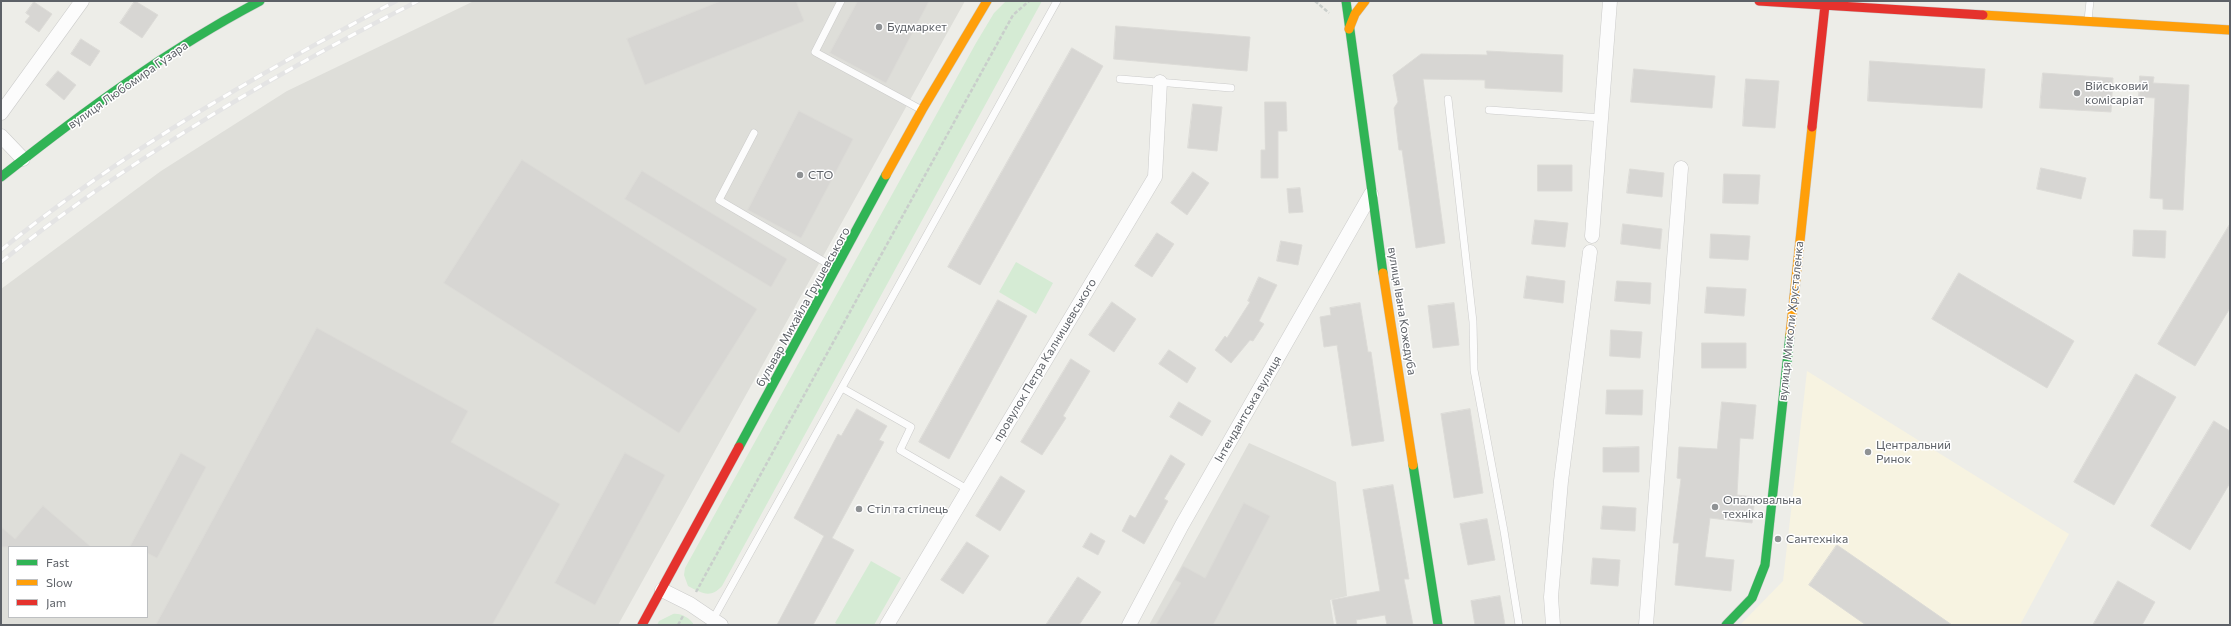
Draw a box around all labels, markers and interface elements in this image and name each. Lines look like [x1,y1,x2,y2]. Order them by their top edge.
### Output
place label: Будмаркет [887,20,947,34]
marker: Будмаркет [874,22,884,32]
street label: вулиця Любомира Гузара [65,38,191,132]
place label: Військовий комісаріат [2085,79,2148,107]
marker: Військовий комісаріат [2072,88,2082,98]
place label: СТО [808,168,833,182]
marker: СТО [795,170,805,180]
street label: бульвар Михайла Грушевського [753,225,853,389]
street label: вулиця Миколи Хрусталенка [1775,240,1807,402]
street label: вулиця Івана Кожедуба [1385,246,1419,376]
street label: провулок Петра Калнишевського [990,276,1100,444]
street label: Інтендантська вулиця [1212,353,1284,465]
place label: Центральний Ринок [1876,438,1951,466]
marker: Центральний Ринок [1863,447,1873,457]
place label: Опалювальна техніка [1723,493,1801,521]
place label: Стіл та стілець [867,502,948,516]
marker: Опалювальна техніка [1710,502,1720,512]
marker: Стіл та стілець [854,504,864,514]
place label: Сантехніка [1786,532,1848,546]
marker: Сантехніка [1773,534,1783,544]
legend [8,546,148,618]
text: Fast [46,555,69,569]
text: Slow [46,575,73,589]
text: Jam [46,595,66,609]

